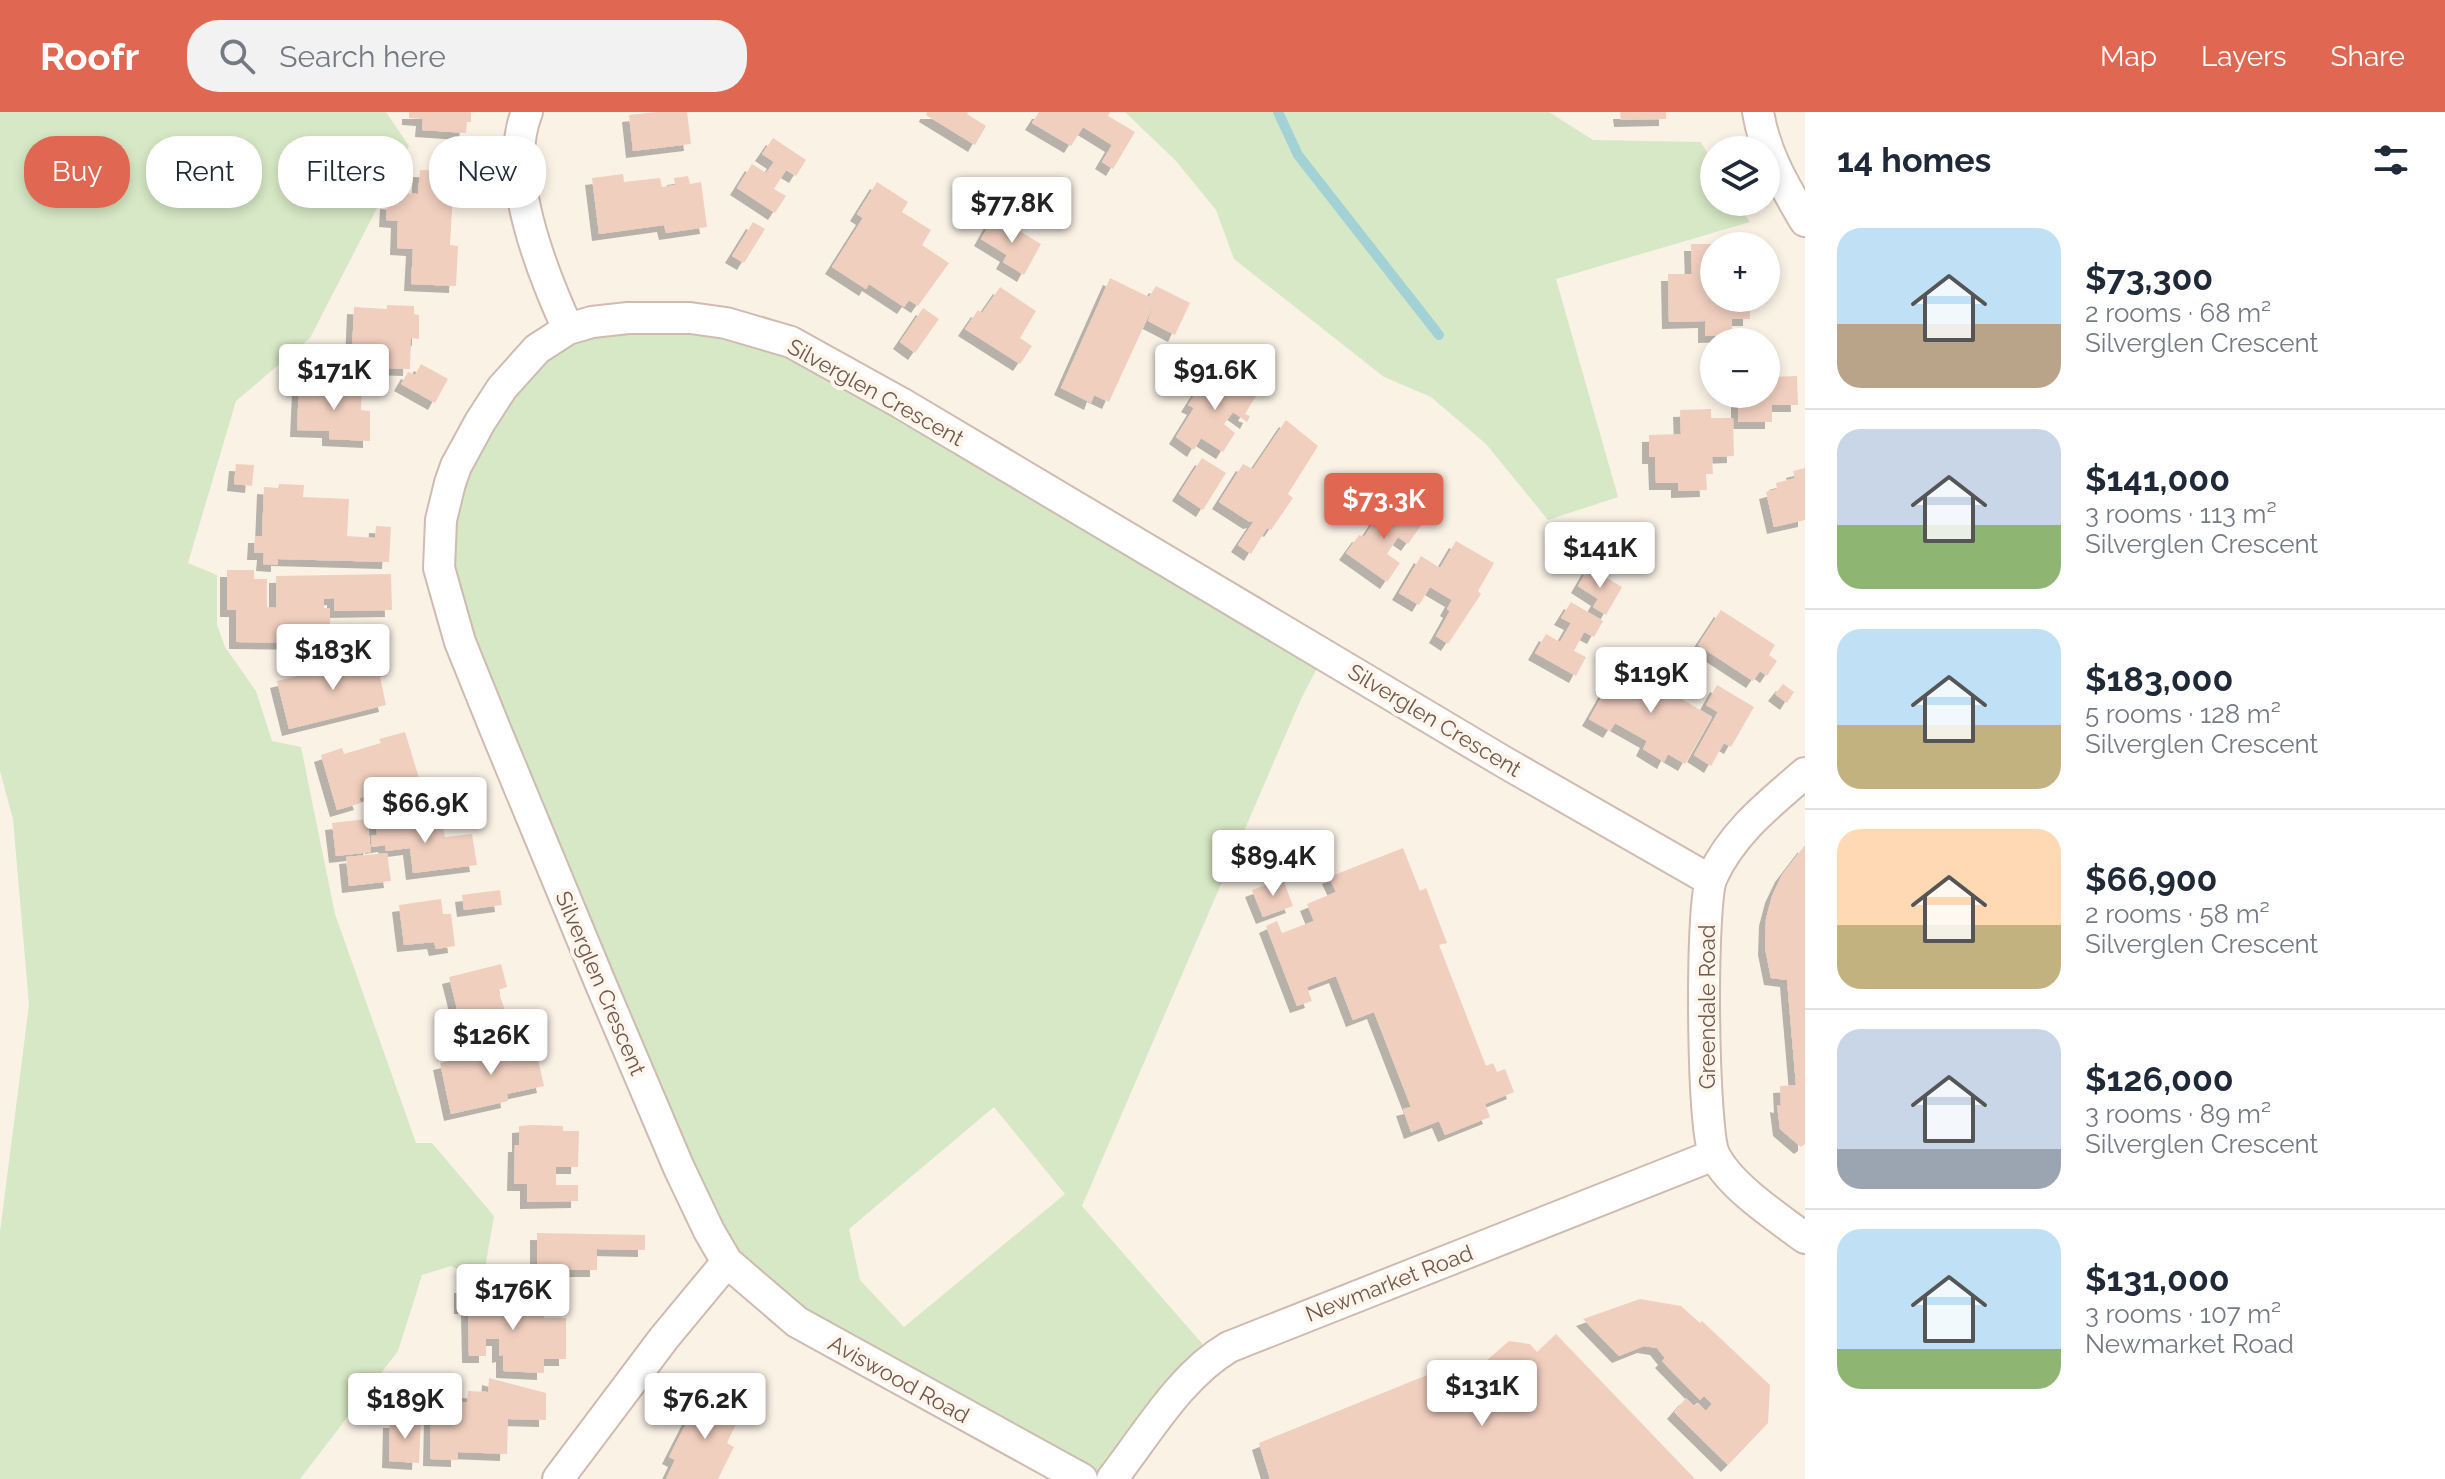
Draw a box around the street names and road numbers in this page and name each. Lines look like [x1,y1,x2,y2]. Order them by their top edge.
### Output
street label: Silverglen Crescent [783,333,969,452]
street label: Silverglen Crescent [1344,658,1527,782]
street label: Silverglen Crescent [550,887,652,1079]
street label: Greendale Road [1694,925,1720,1089]
street label: Newmarket Road [1302,1239,1476,1327]
street label: Aviswood Road [824,1330,974,1428]

